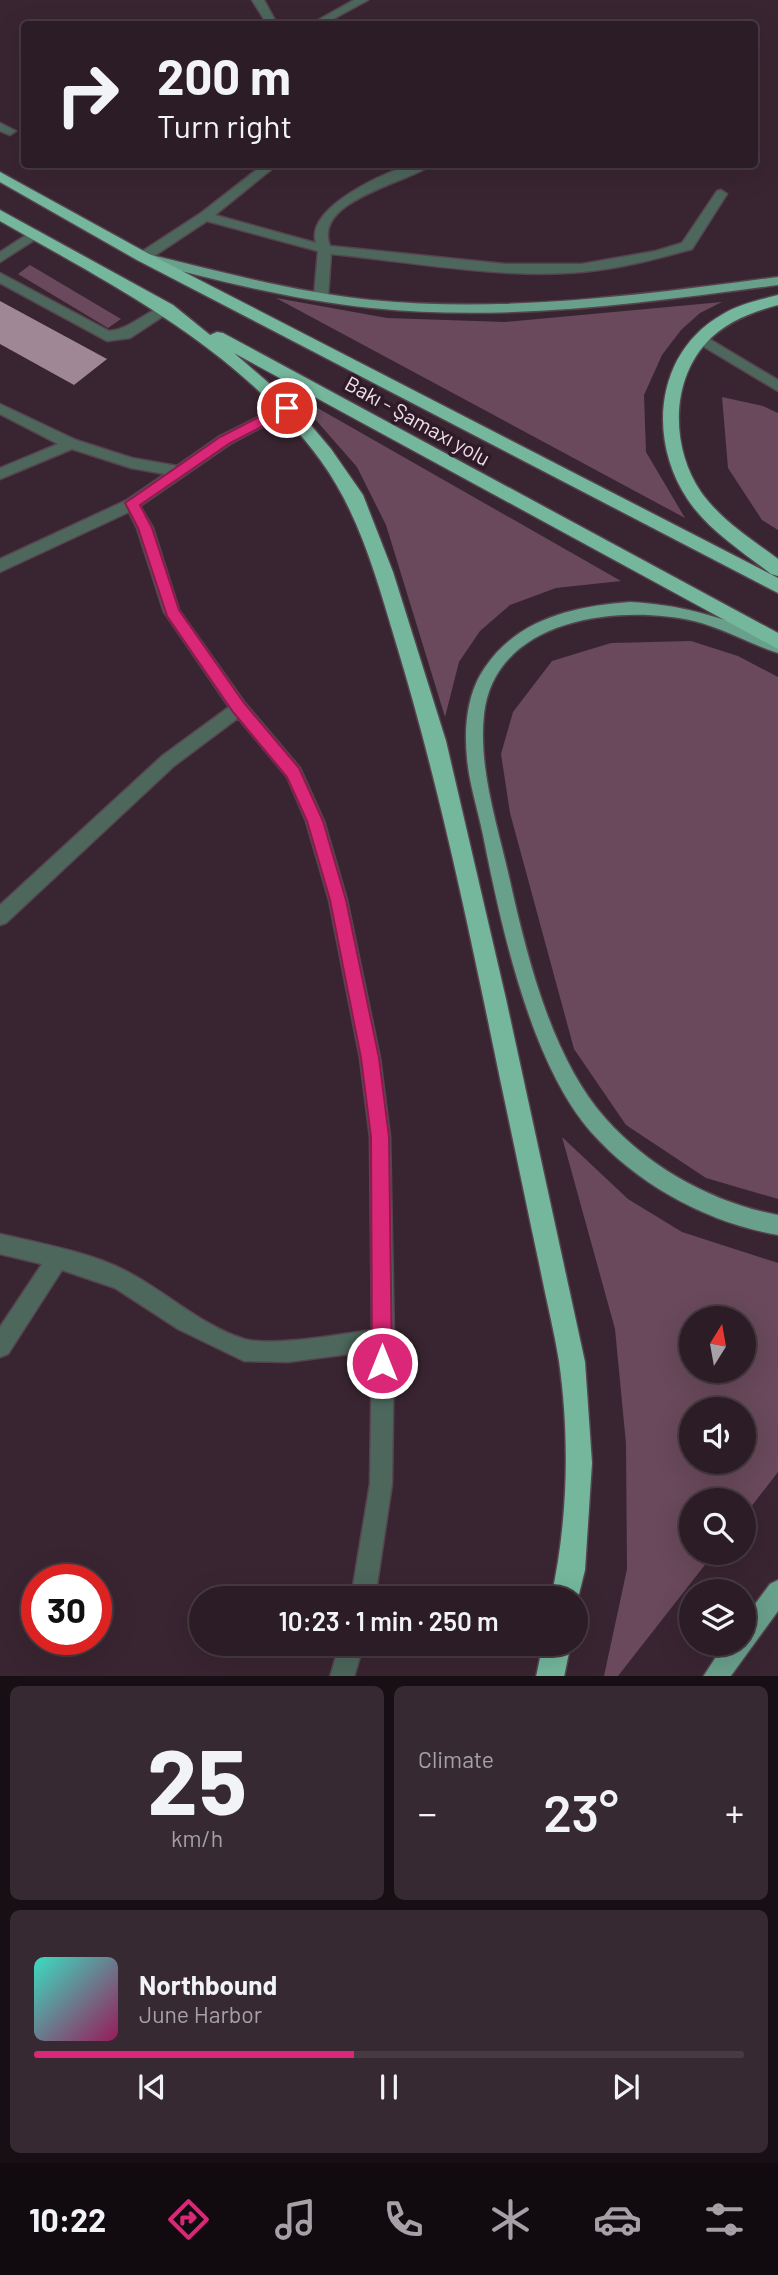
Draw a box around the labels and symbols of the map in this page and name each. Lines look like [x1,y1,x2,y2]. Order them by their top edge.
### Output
street label: Bakı - Şamaxı yolu [341,370,495,470]
pin [257,378,317,438]
north arrow [679,1306,756,1382]
position arrow [345,1326,419,1400]
speed limit sign: 30 [21,1564,112,1655]

